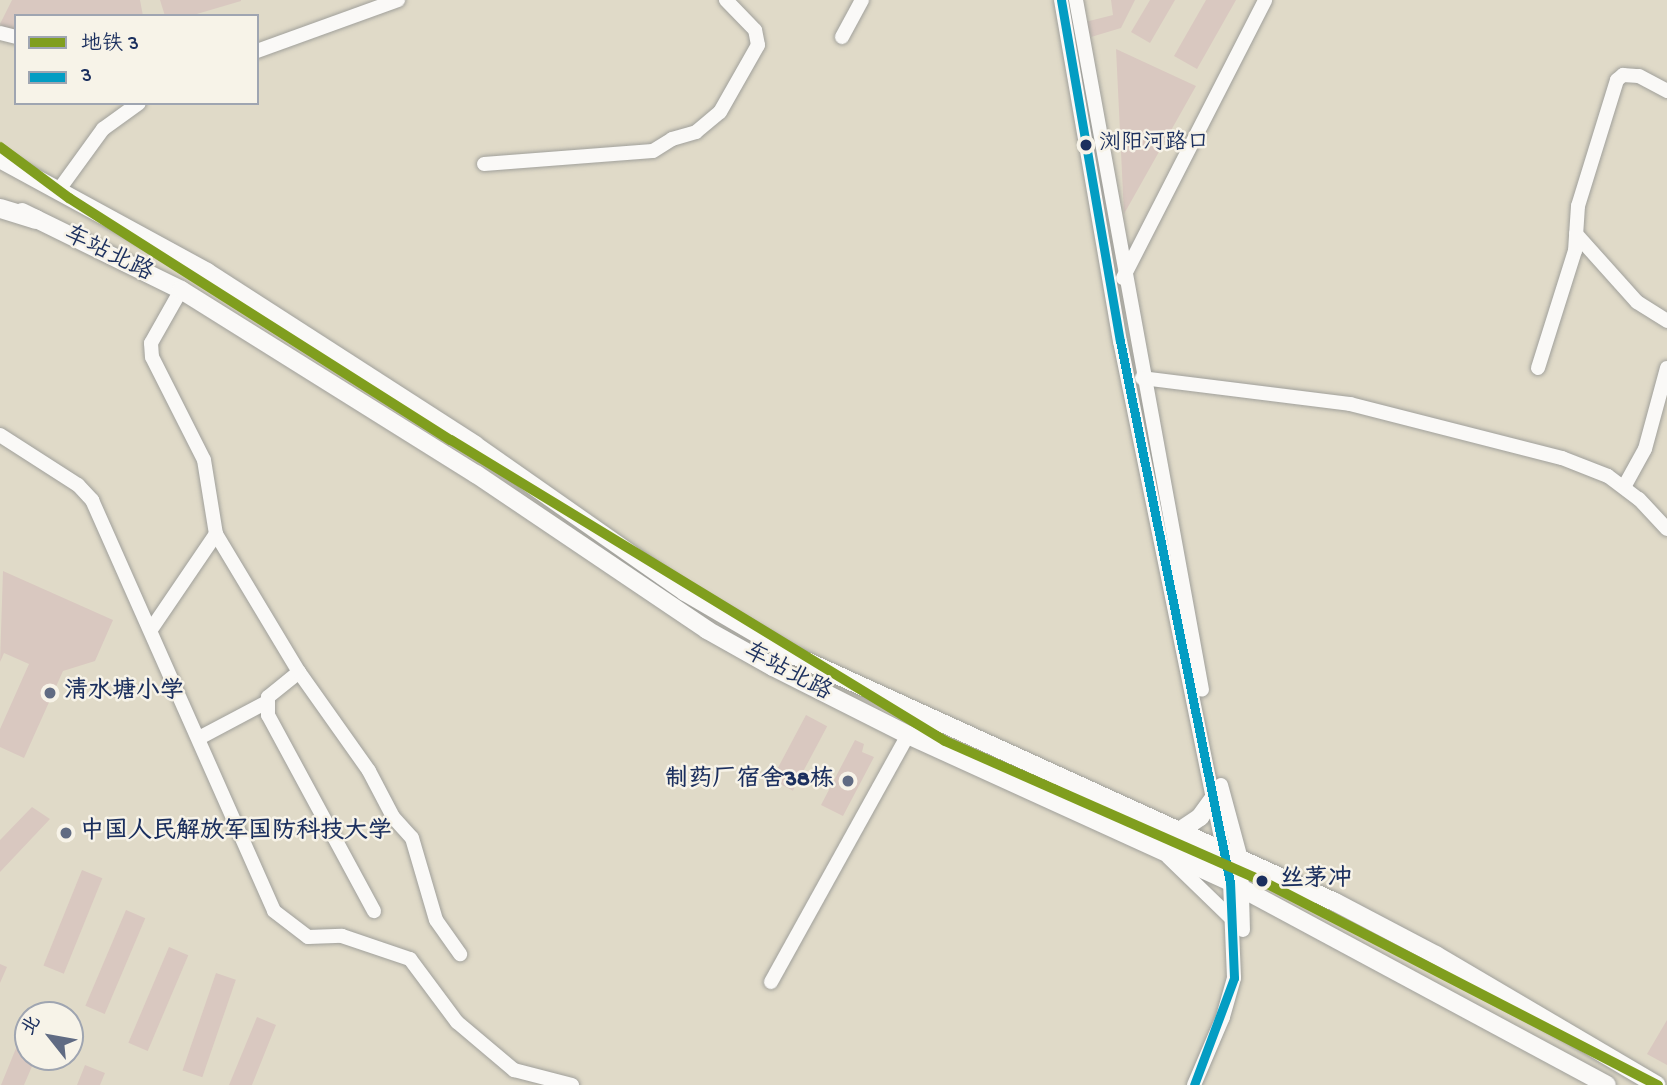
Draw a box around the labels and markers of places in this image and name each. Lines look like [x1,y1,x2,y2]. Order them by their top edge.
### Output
place label: 浏阳河路口 [1099,132,1209,158]
marker: 浏阳河路口 [1079,138,1093,152]
place label: 清水塘小学 [64,679,184,707]
marker: 清水塘小学 [42,685,58,701]
place label: 制药厂宿舍38栋 [664,767,834,795]
marker: 制药厂宿舍38栋 [840,773,856,789]
place label: 中国人民解放军国防科技大学 [80,819,392,847]
marker: 中国人民解放军国防科技大学 [58,825,74,841]
place label: 丝茅冲 [1280,867,1352,895]
marker: 丝茅冲 [1251,870,1273,892]

